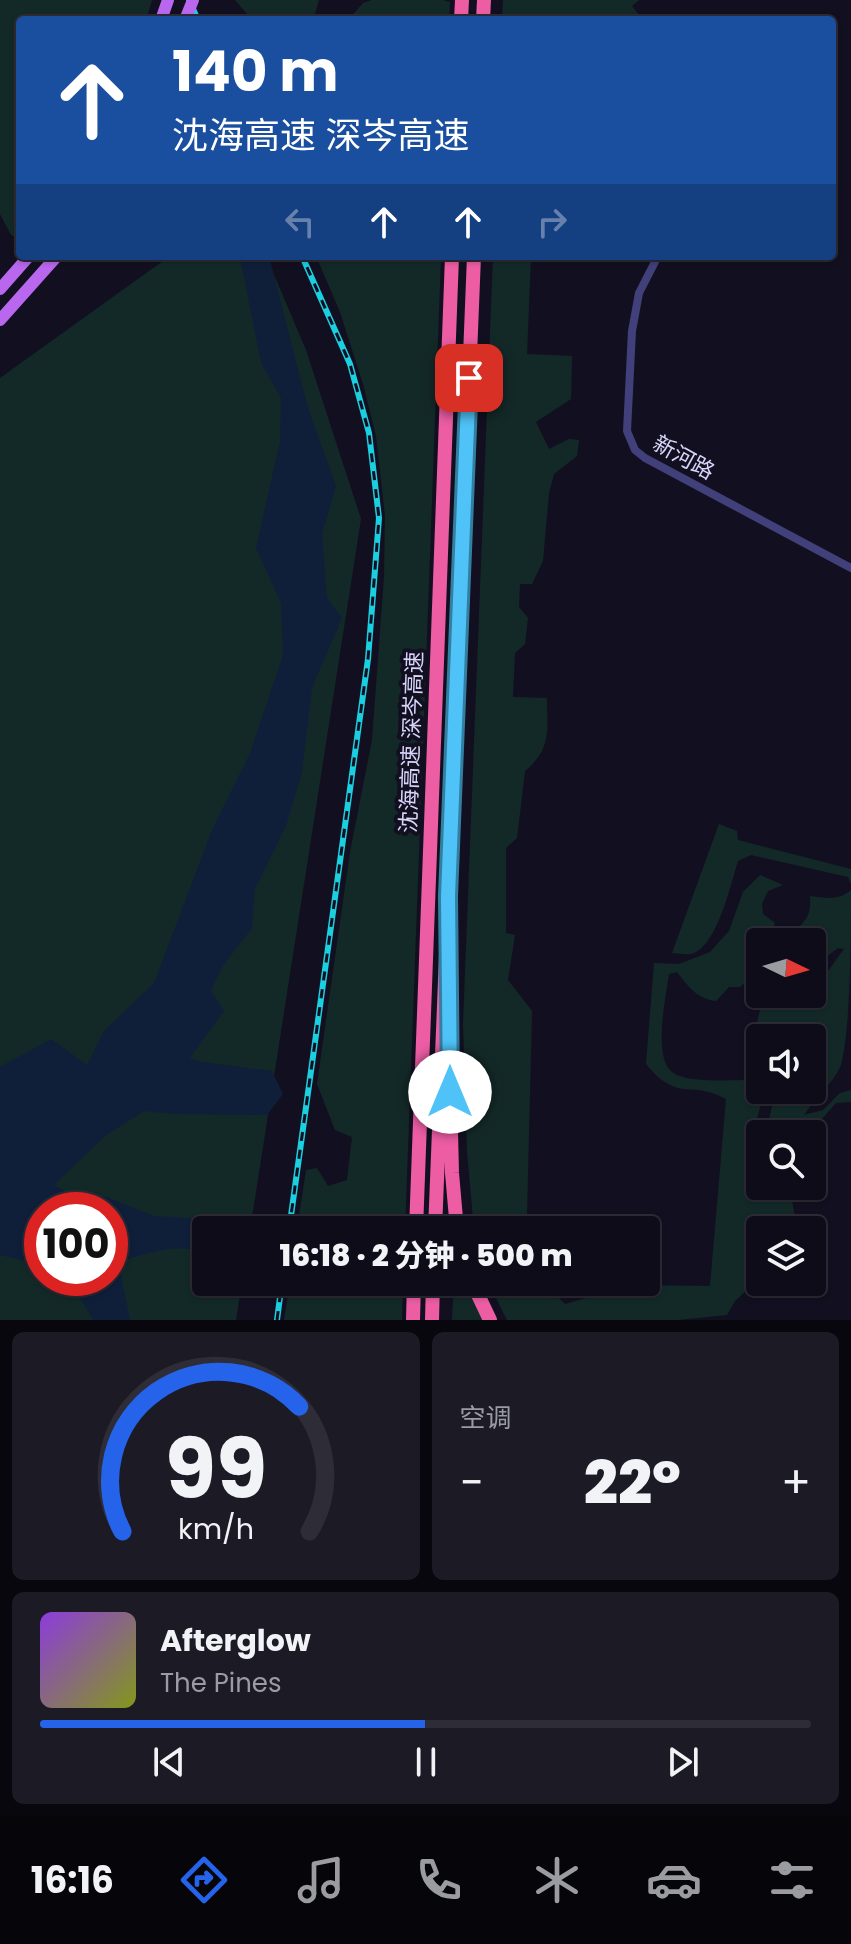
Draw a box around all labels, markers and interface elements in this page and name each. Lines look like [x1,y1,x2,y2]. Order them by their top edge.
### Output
text: 140 m [172,32,339,111]
icon: ahead [40,48,144,152]
text: 沈海高速 深岑高速 [172,110,470,161]
icon: left [278,200,322,244]
icon: ahead [362,200,406,244]
icon: ahead [446,200,490,244]
icon: right [530,200,574,244]
pin [435,344,503,412]
icon: arrive [447,356,491,400]
street label: 新河路 [647,428,720,487]
street label: 沈海高速 深岑高速 [393,651,430,833]
north arrow [746,928,826,1008]
map controls [746,928,826,1296]
button: sound [746,1024,826,1104]
position arrow [408,1050,492,1134]
button: search [746,1120,826,1200]
speed limit sign: 100 [24,1192,128,1296]
button: layers [746,1216,826,1296]
text: 16:18 · 2 分钟 · 500 m [280,1234,572,1277]
text: 空调 [460,1400,512,1436]
text: 99 [165,1411,267,1527]
text: 22° [584,1441,681,1525]
text: − [460,1452,484,1513]
text: + [781,1452,811,1513]
text: km/h [178,1509,254,1549]
text: Afterglow [160,1619,311,1662]
text: The Pines [160,1665,282,1701]
icon: previous [147,1740,191,1784]
icon: pause [404,1740,448,1784]
icon: next [661,1740,705,1784]
icon: directions [176,1852,232,1908]
icon: music [293,1852,349,1908]
icon: phone [411,1852,467,1908]
icon: climate [529,1852,585,1908]
icon: car [646,1852,702,1908]
icon: filters [764,1852,820,1908]
text: 16:16 [31,1855,114,1906]

